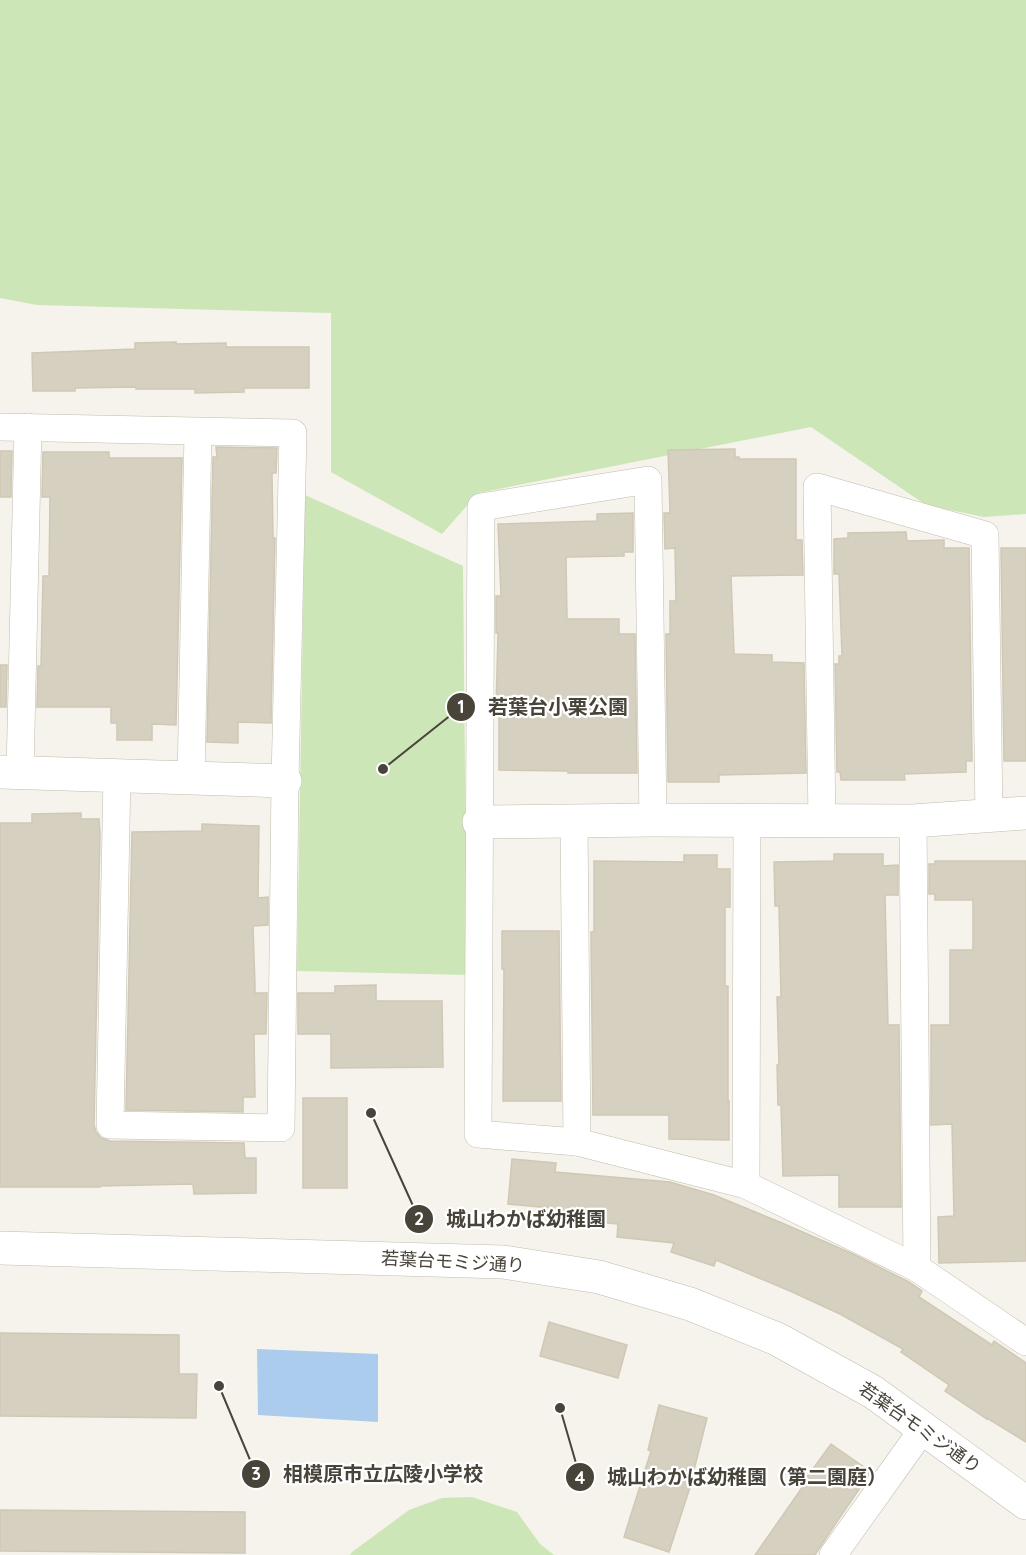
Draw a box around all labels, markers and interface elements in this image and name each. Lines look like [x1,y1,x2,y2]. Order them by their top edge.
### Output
callout: 若葉台小栗公園 [446,688,640,726]
text: 若葉台小栗公園 [488,694,628,719]
text: 1 [457,695,465,718]
callout: 城山わかば幼稚園 [404,1200,618,1238]
text: 城山わかば幼稚園 [446,1206,606,1231]
text: 2 [414,1207,424,1230]
street label: 若葉台モミジ通り [381,1246,526,1277]
street label: 若葉台モミジ通り [855,1377,986,1478]
callout: 相模原市立広陵小学校 [241,1455,495,1493]
callout: 城山わかば幼稚園（第二園庭） [565,1458,899,1496]
text: 相模原市立広陵小学校 [283,1461,483,1486]
text: 3 [251,1462,261,1485]
text: 城山わかば幼稚園（第二園庭） [607,1464,887,1489]
text: 4 [575,1466,586,1489]

